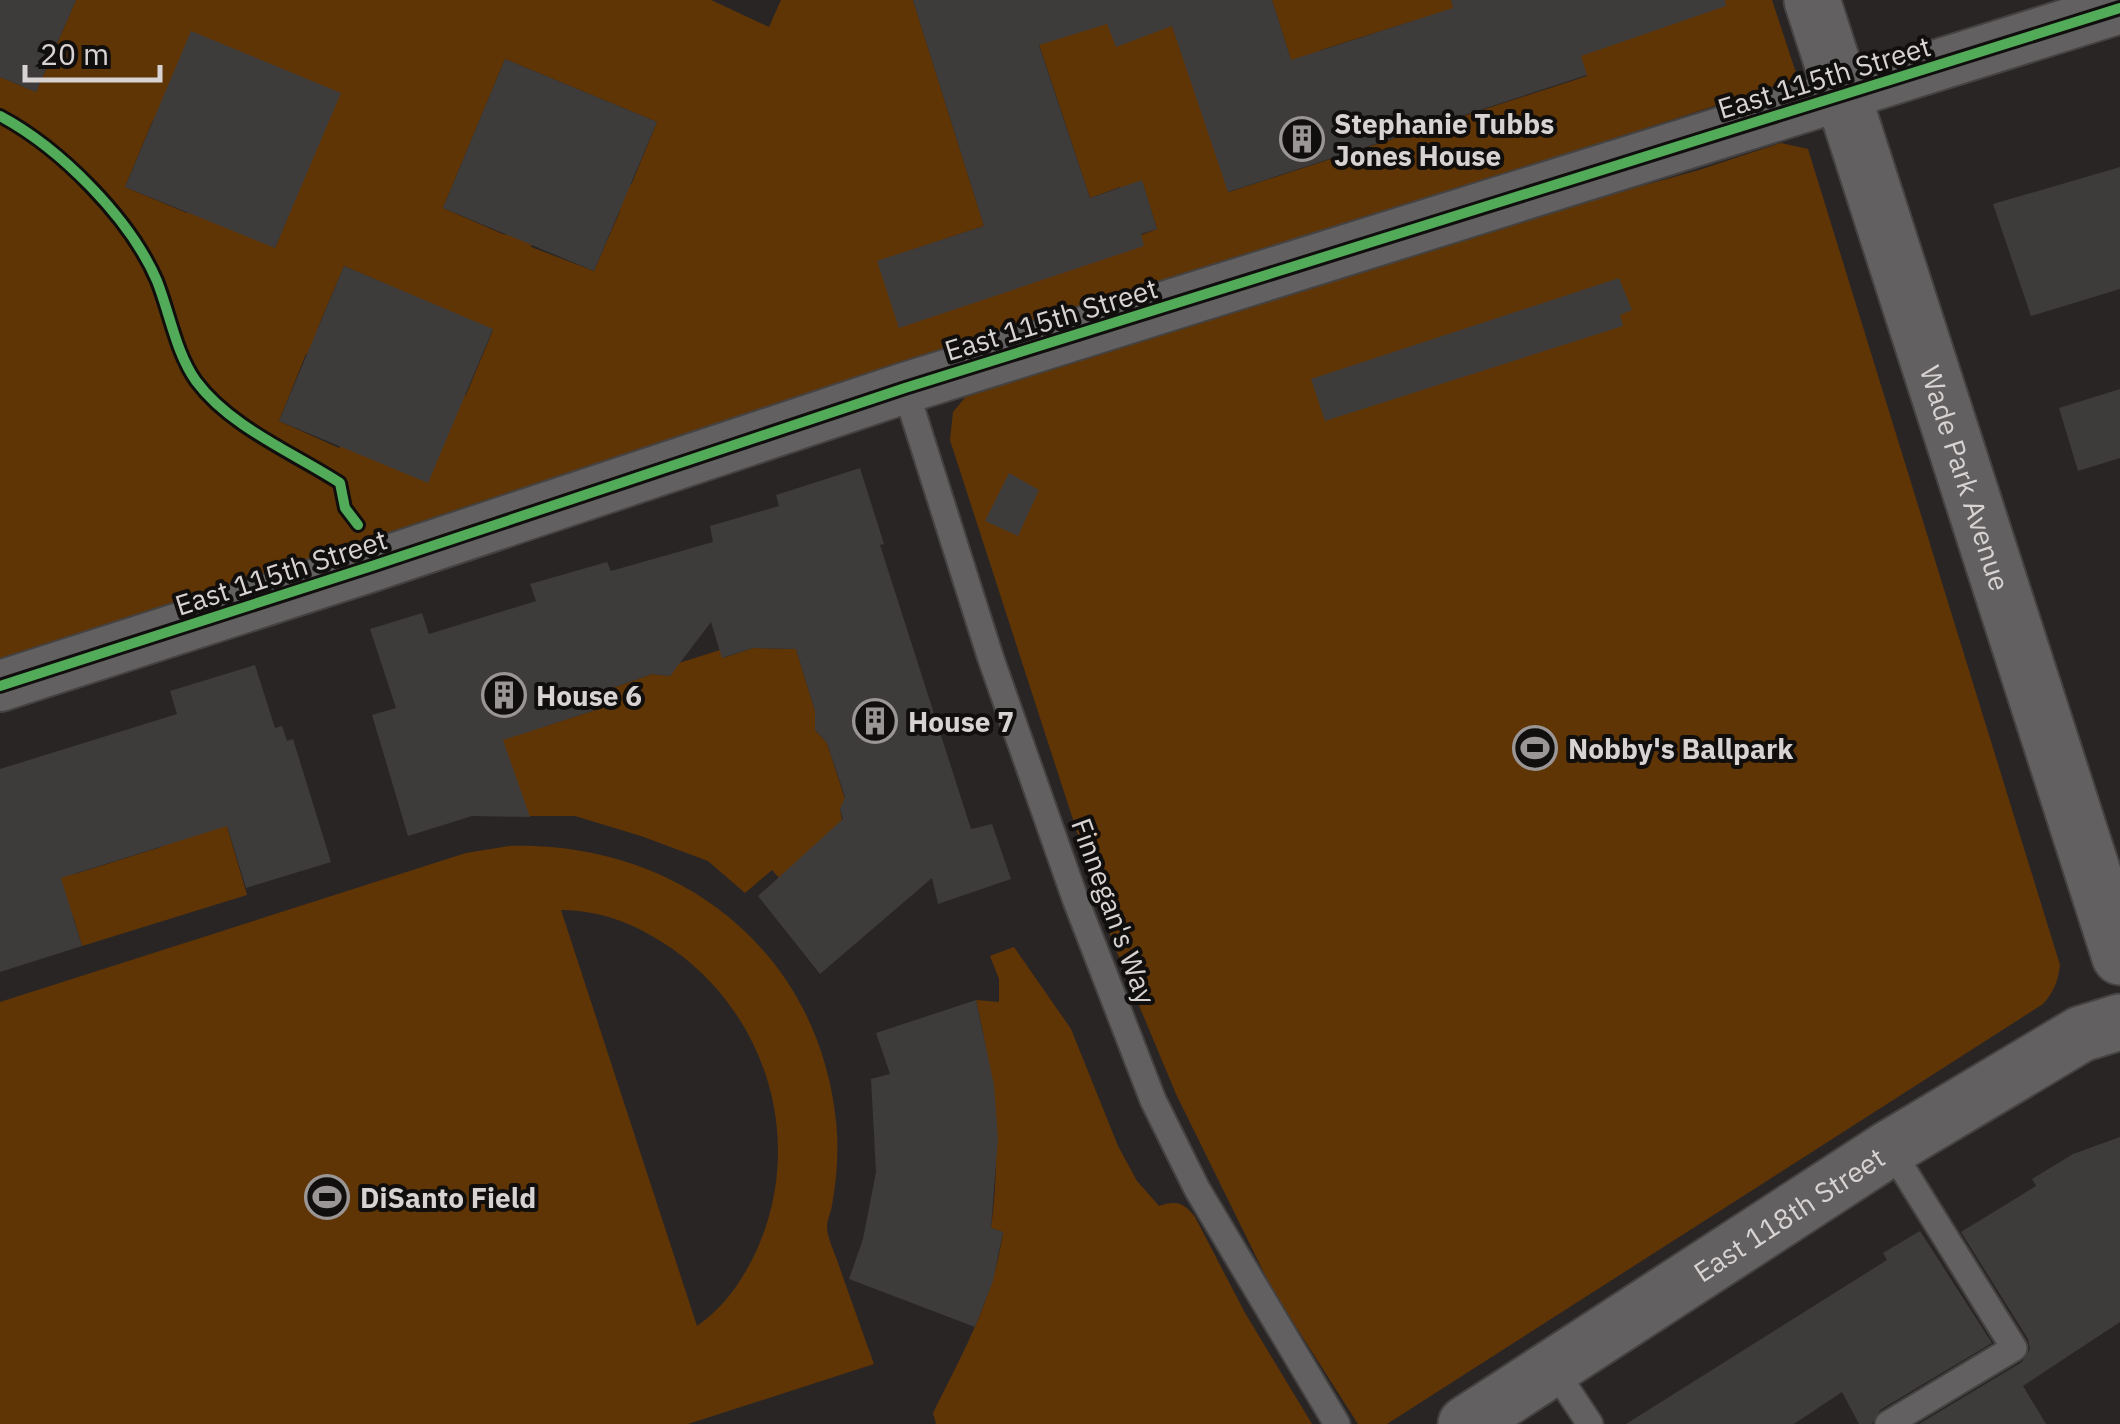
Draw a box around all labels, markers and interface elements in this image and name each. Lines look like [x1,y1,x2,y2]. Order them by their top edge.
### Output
scale bar [25,20,160,82]
street label: East 115th Street [1713,27,1935,127]
text: 20 m [40,34,109,73]
place label: Stephanie Tubbs Jones House [1334,105,1554,174]
building icon: Stephanie Tubbs Jones House [1279,116,1325,162]
street label: East 115th Street [940,269,1162,369]
street label: Wade Park Avenue [1912,360,2019,595]
street label: East 115th Street [170,520,392,624]
building icon: House 6 [481,672,527,718]
place label: House 6 [536,677,642,714]
building icon: House 7 [852,698,898,744]
place label: House 7 [908,703,1014,740]
sports icon: Nobby's Ballpark [1512,725,1558,771]
place label: Nobby's Ballpark [1568,730,1794,767]
street label: Finnegan's Way [1063,813,1165,1009]
street label: East 118th Street [1686,1138,1891,1290]
sports icon: DiSanto Field [304,1174,350,1220]
place label: DiSanto Field [360,1179,536,1216]

